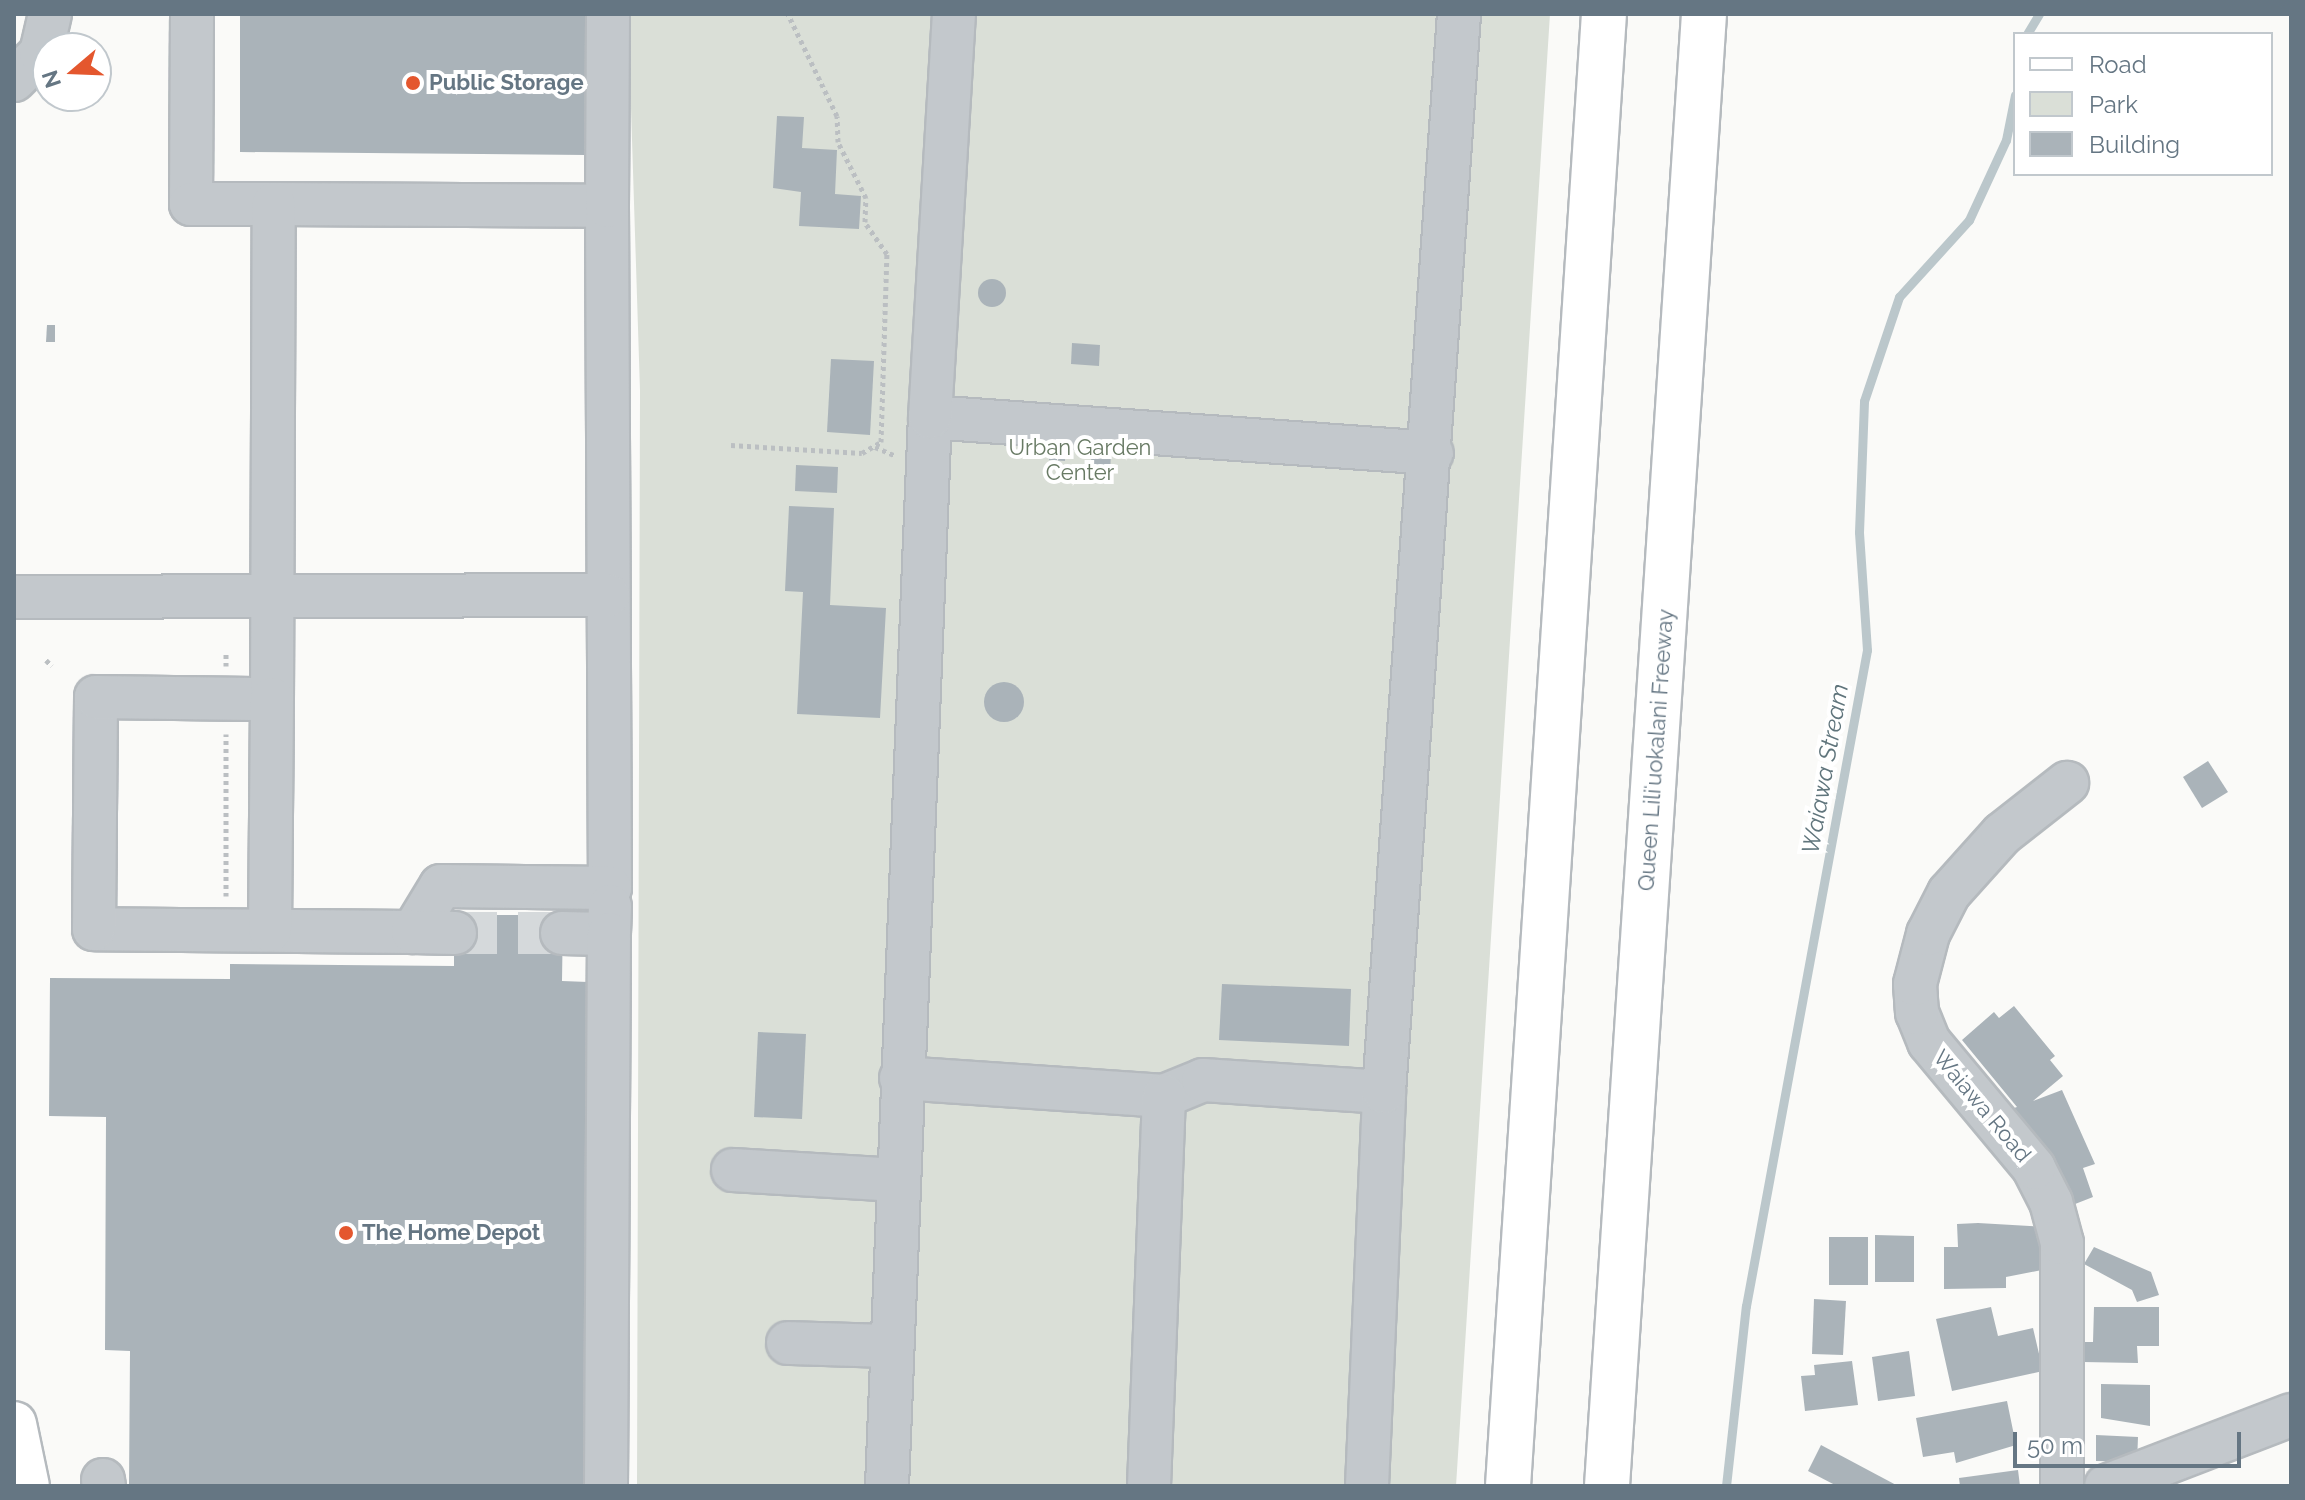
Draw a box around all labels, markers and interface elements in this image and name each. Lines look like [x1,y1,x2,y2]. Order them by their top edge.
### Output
north arrow [32,32,112,112]
legend [2013,32,2273,176]
text: Road [2089,50,2147,79]
text: N [36,67,66,91]
place label: Public Storage [429,70,584,96]
marker: Public Storage [404,74,422,92]
text: Park [2089,90,2138,119]
text: Building [2089,130,2180,159]
park label: Urban Garden Center [1009,434,1151,486]
street label: Queen Liliʻuokalani Freeway [1633,608,1679,892]
water label: Waiawa Stream [1796,682,1854,856]
street label: Waiawa Road [1927,1045,2037,1167]
place label: The Home Depot [362,1220,540,1246]
marker: The Home Depot [337,1224,355,1242]
scale bar [2017,1416,2245,1466]
text: 50 m [2027,1431,2083,1460]

